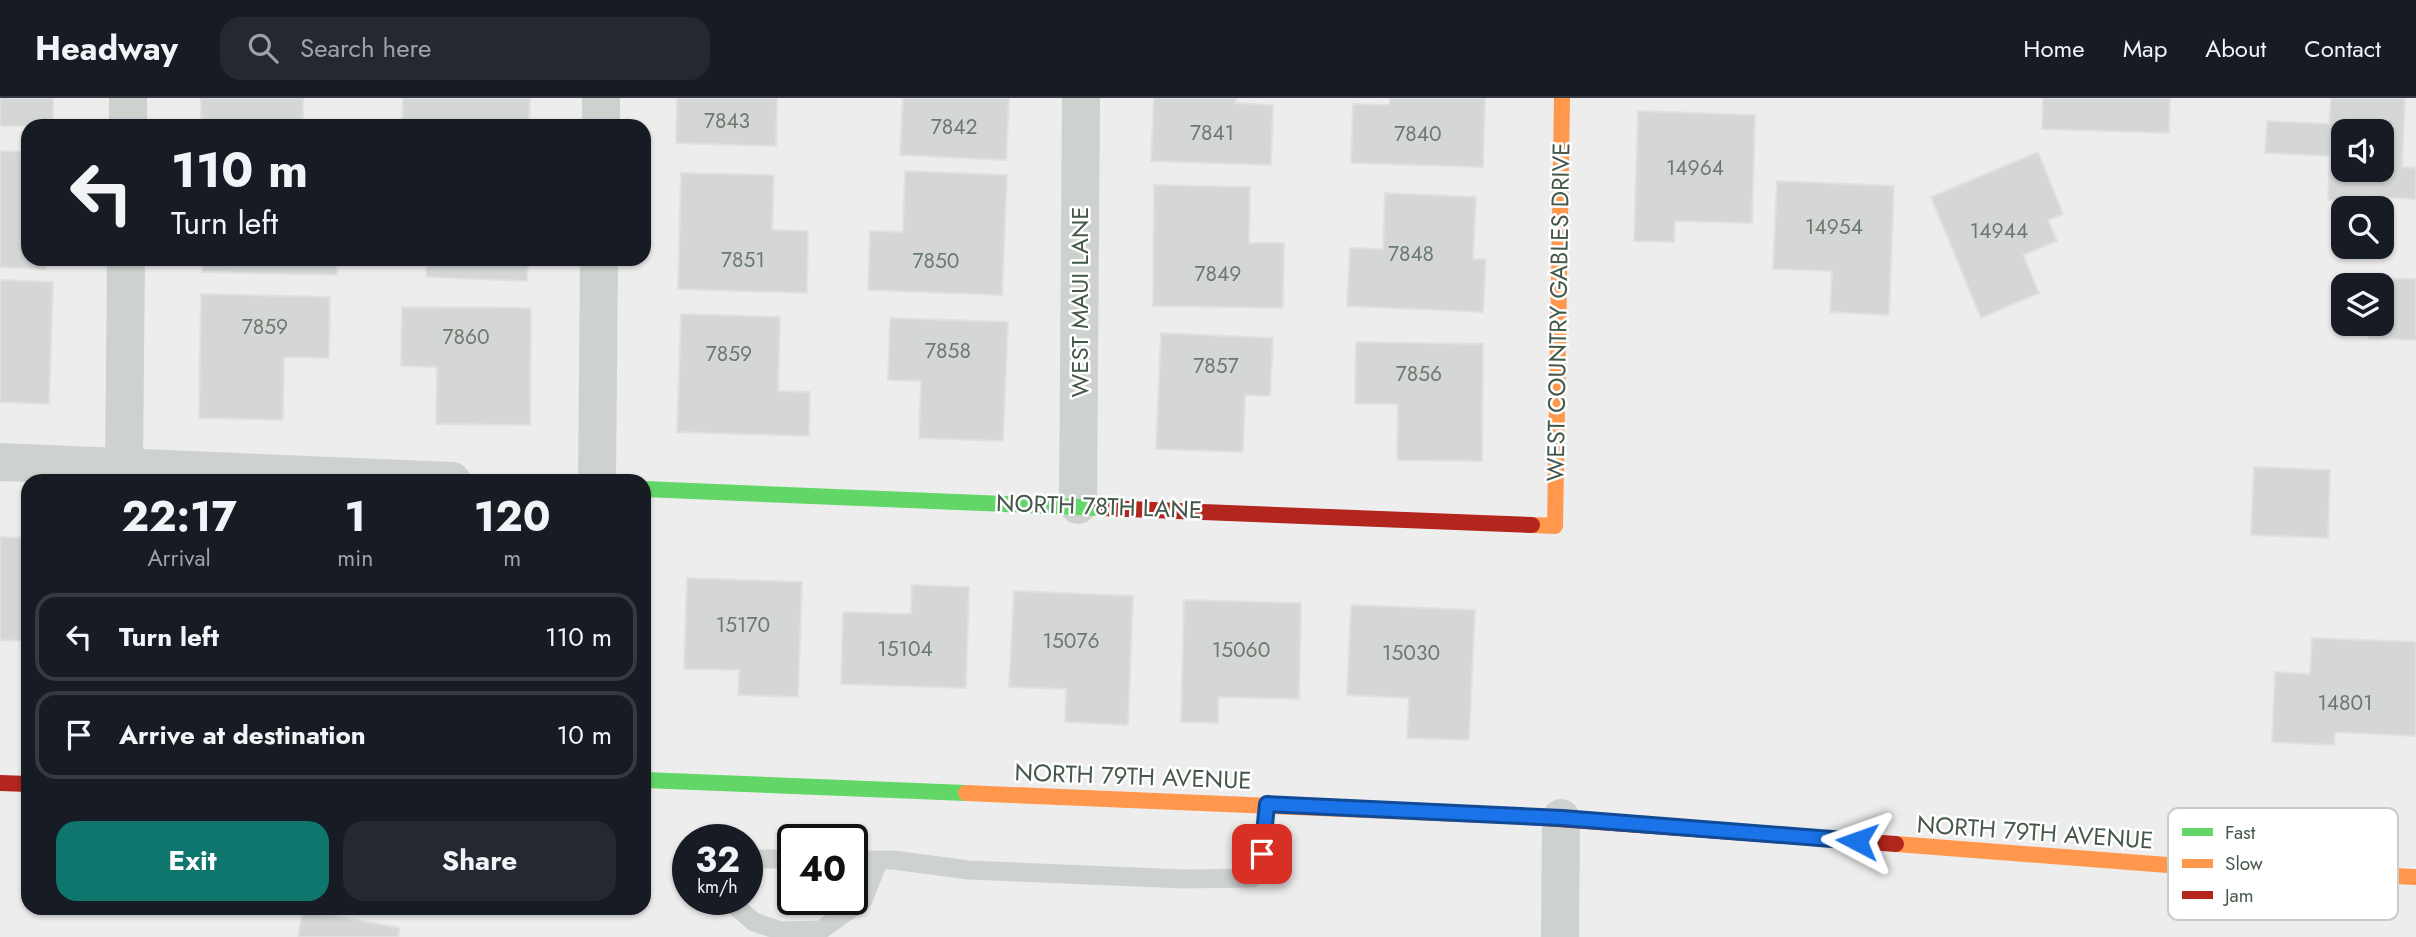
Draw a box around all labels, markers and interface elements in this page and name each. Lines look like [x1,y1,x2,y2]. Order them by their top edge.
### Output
search box [220,17,710,80]
text: Headway [35,25,178,72]
icon: search [244,29,282,67]
text: Search here [300,29,431,67]
text: Home [2023,31,2085,66]
text: Map [2123,31,2167,66]
text: About [2205,31,2266,66]
text: Contact [2304,31,2381,66]
house number: 7843 [704,106,750,136]
house number: 7842 [931,112,977,142]
house number: 7841 [1190,118,1234,148]
house number: 7840 [1394,119,1442,149]
map controls [2331,119,2394,336]
button: sound [2331,119,2394,182]
text: 110 m [171,135,308,205]
street label: WEST COUNTRY GABLES DRIVE [1538,142,1578,482]
icon: left [56,147,147,238]
house number: 14964 [1666,153,1724,183]
button: search [2331,196,2394,259]
text: Turn left [171,200,278,246]
street label: WEST MAUI LANE [1062,206,1097,398]
house number: 14954 [1805,212,1863,242]
house number: 14944 [1970,216,2028,246]
house number: 7848 [1388,239,1434,269]
house number: 7851 [721,245,765,275]
house number: 7850 [913,246,959,276]
house number: 7849 [1195,259,1241,289]
button: layers [2331,273,2394,336]
house number: 7859 [242,312,288,342]
house number: 7860 [442,322,490,352]
house number: 7858 [925,336,971,366]
house number: 7859 [706,339,752,369]
house number: 7857 [1193,351,1239,381]
house number: 7856 [1396,359,1442,389]
street label: NORTH 78TH LANE [995,485,1203,527]
text: 22:17 [121,486,237,547]
text: 1 [345,486,366,547]
text: 120 [474,486,550,547]
text: Arrival [147,541,211,575]
text: min [337,541,373,575]
text: m [503,541,521,575]
house number: 15170 [716,610,770,640]
icon: left [60,618,98,656]
text: Turn left [119,618,219,656]
text: 110 m [545,618,612,656]
house number: 15076 [1042,626,1100,656]
house number: 15104 [877,634,933,664]
house number: 15060 [1212,635,1270,665]
house number: 15030 [1382,638,1440,668]
house number: 14801 [2317,688,2373,718]
icon: arrive [60,716,98,754]
text: Arrive at destination [119,716,366,754]
text: 10 m [557,716,612,754]
street label: NORTH 79TH AVENUE [1014,754,1252,798]
position arrow [1820,804,1894,878]
street label: NORTH 79TH AVENUE [1916,806,2154,858]
legend [2168,808,2398,920]
text: Fast [2225,819,2256,846]
button: Exit [56,821,329,901]
button: Share [343,821,616,901]
speed limit sign: 40 [777,824,868,915]
pin [1232,824,1292,884]
text: 32 [695,835,740,885]
icon: arrive [1243,835,1281,873]
text: Slow [2225,850,2263,877]
text: km/h [697,874,738,900]
text: Jam [2222,882,2254,909]

